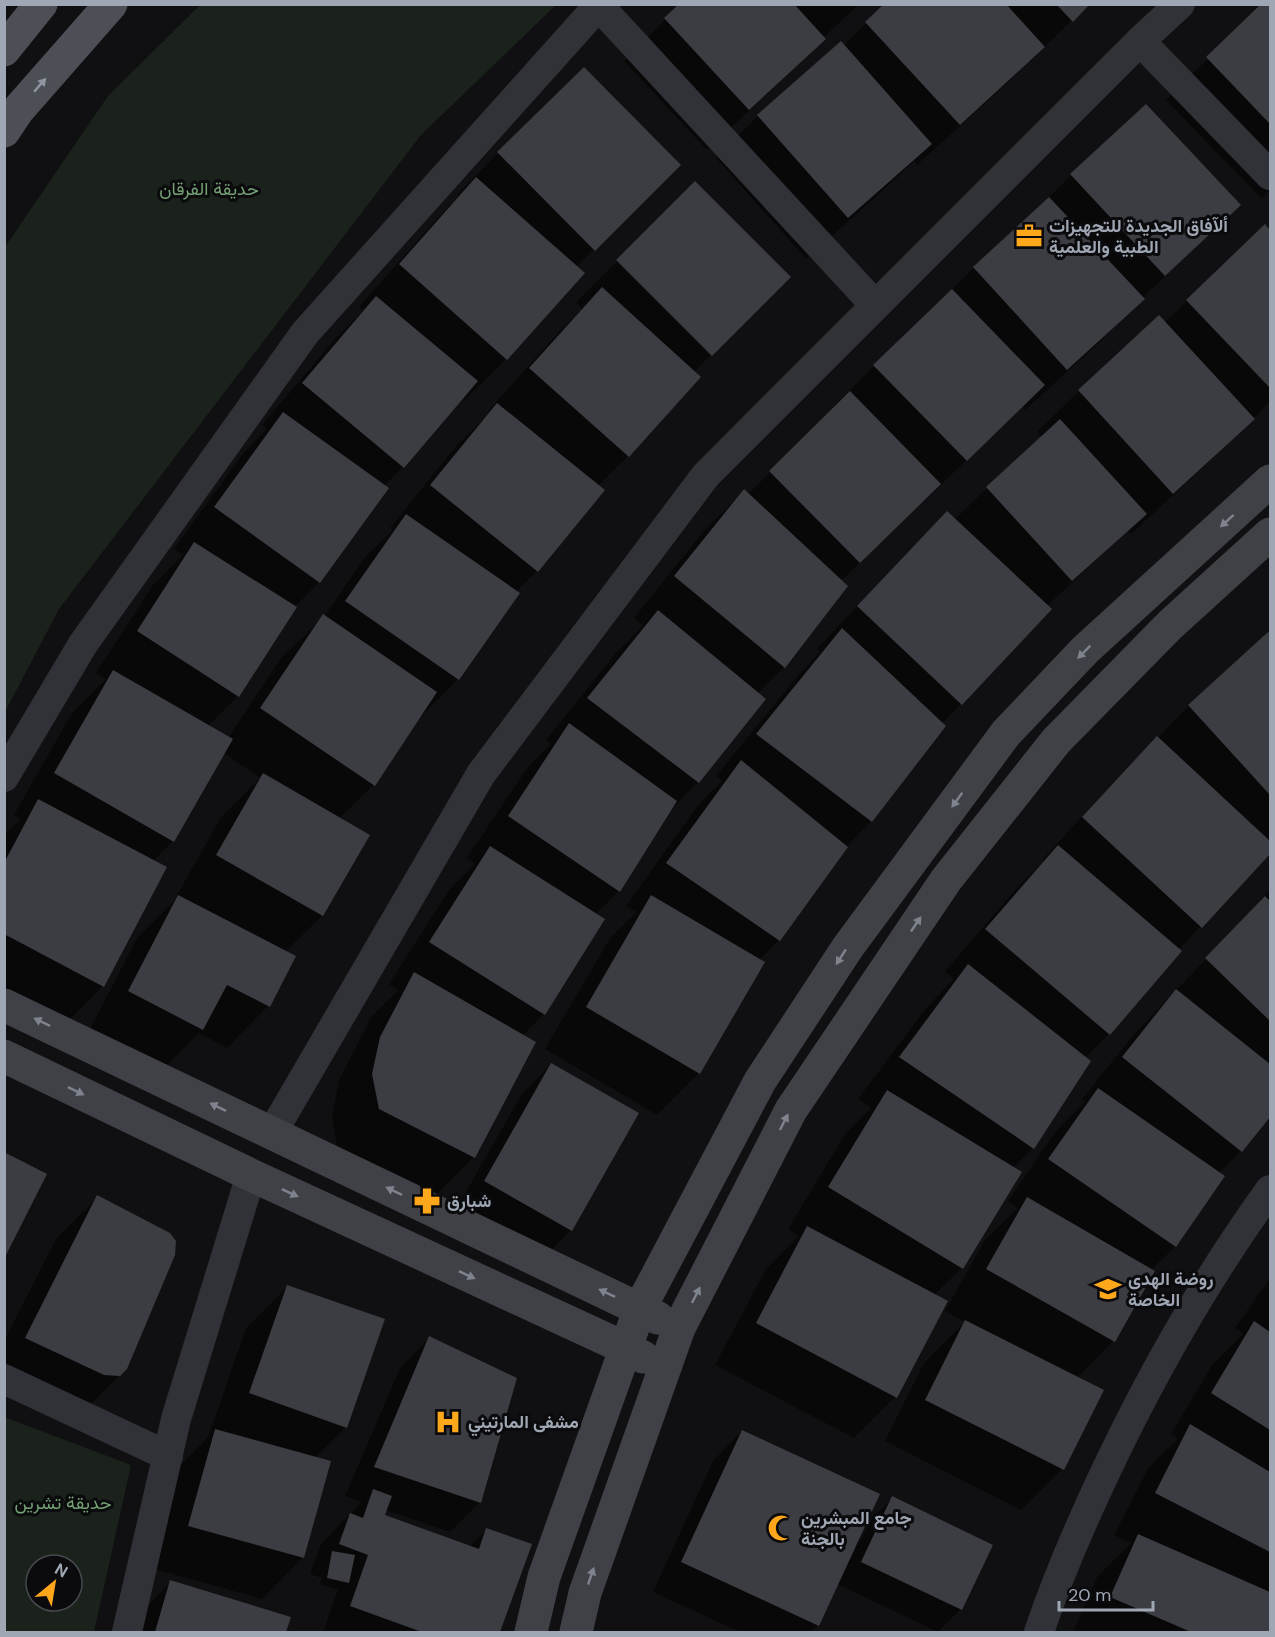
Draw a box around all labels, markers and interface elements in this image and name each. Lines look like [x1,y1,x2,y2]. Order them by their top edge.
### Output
one-way arrow [34,77,47,93]
park label: حديقة الفرقان [159,177,259,201]
place label: ألآفاق الجديدة للتجهيزات الطبية والعلمية [1049,214,1228,259]
office icon: ألآفاق الجديدة للتجهيزات الطبية والعلمية [1014,221,1044,251]
one-way arrow [1221,513,1235,527]
one-way arrow [1077,645,1091,659]
one-way arrow [951,791,963,807]
one-way arrow [910,917,922,933]
one-way arrow [836,949,847,965]
one-way arrow [33,1018,50,1027]
one-way arrow [68,1086,85,1095]
one-way arrow [209,1102,226,1111]
one-way arrow [780,1113,789,1130]
one-way arrow [385,1186,402,1195]
pharmacy icon: شبارق [412,1186,442,1216]
one-way arrow [281,1188,299,1198]
place label: شبارق [447,1189,491,1213]
place label: روضة الهدى الخاصة [1128,1267,1213,1312]
one-way arrow [458,1270,475,1279]
school or university icon: روضة الهدى الخاصة [1093,1274,1123,1304]
one-way arrow [691,1287,700,1304]
one-way arrow [599,1288,616,1297]
hospital icon: مشفى المارتيني [433,1407,463,1437]
place label: مشفى المارتيني [468,1410,579,1437]
park label: حديقة تشرين [14,1491,112,1515]
place label: جامع المبشرين بالجنة [801,1506,912,1551]
mosque icon: جامع المبشرين بالجنة [766,1513,796,1543]
north arrow [24,1553,84,1613]
text: N [51,1558,72,1582]
one-way arrow [586,1567,596,1585]
scale bar [1059,1574,1154,1612]
text: 20 m [1068,1583,1111,1607]

